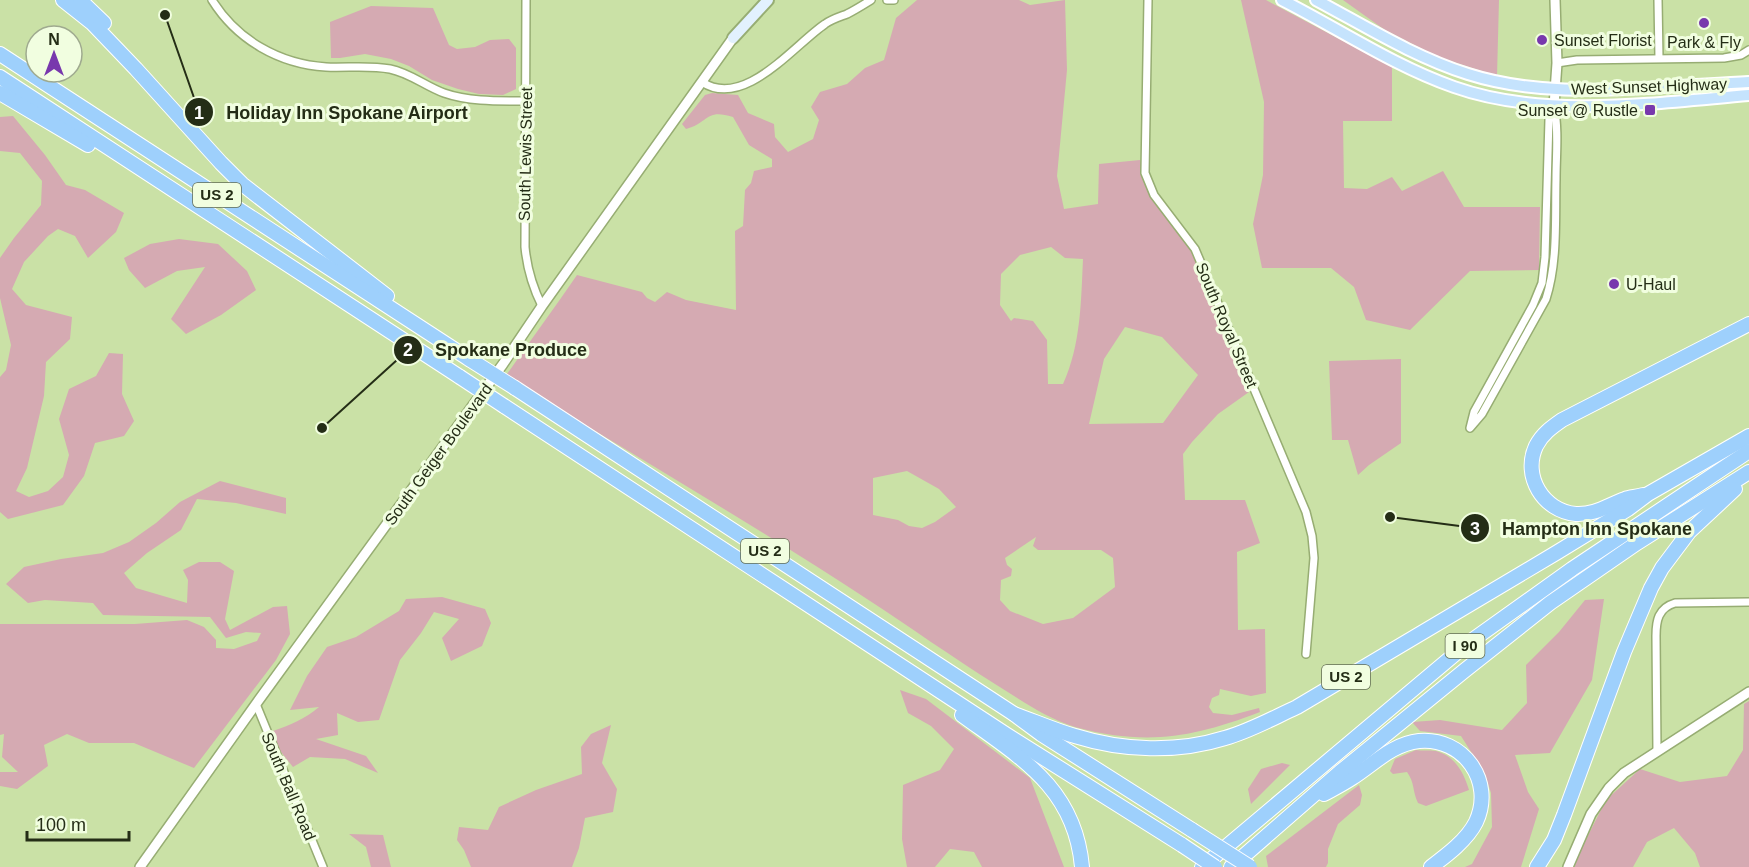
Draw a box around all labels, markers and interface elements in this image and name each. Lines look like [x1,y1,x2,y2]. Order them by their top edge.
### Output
marker: Park & Fly [1697,16,1711,30]
north arrow [24,24,84,84]
text: N [48,31,60,48]
place label: Sunset Florist [1554,32,1652,49]
marker: Sunset Florist [1535,33,1549,47]
place label: Park & Fly [1667,34,1741,51]
street label: West Sunset Highway [1571,75,1727,98]
street label: South Lewis Street [516,86,535,221]
callout: Holiday Inn Spokane Airport [184,94,480,130]
place label: Sunset @ Rustle [1518,102,1638,119]
text: 1 [194,103,204,123]
text: Holiday Inn Spokane Airport [226,103,468,123]
marker: Sunset @ Rustle [1643,103,1657,117]
road number: US 2 [193,183,241,207]
street label: South Royal Street [1192,260,1261,391]
place label: U-Haul [1626,276,1676,293]
marker: U-Haul [1607,277,1621,291]
callout: Spokane Produce [393,332,599,368]
text: 2 [403,340,413,360]
text: Spokane Produce [435,340,587,360]
street label: South Geiger Boulevard [381,380,495,528]
callout: Hampton Inn Spokane [1460,510,1704,546]
text: 3 [1470,519,1480,539]
text: Hampton Inn Spokane [1502,519,1692,539]
road number: US 2 [741,539,789,563]
road number: I 90 [1446,634,1484,658]
road number: US 2 [1322,665,1370,689]
street label: South Ball Road [258,730,319,843]
scale bar [27,804,129,842]
text: 100 m [36,815,86,835]

